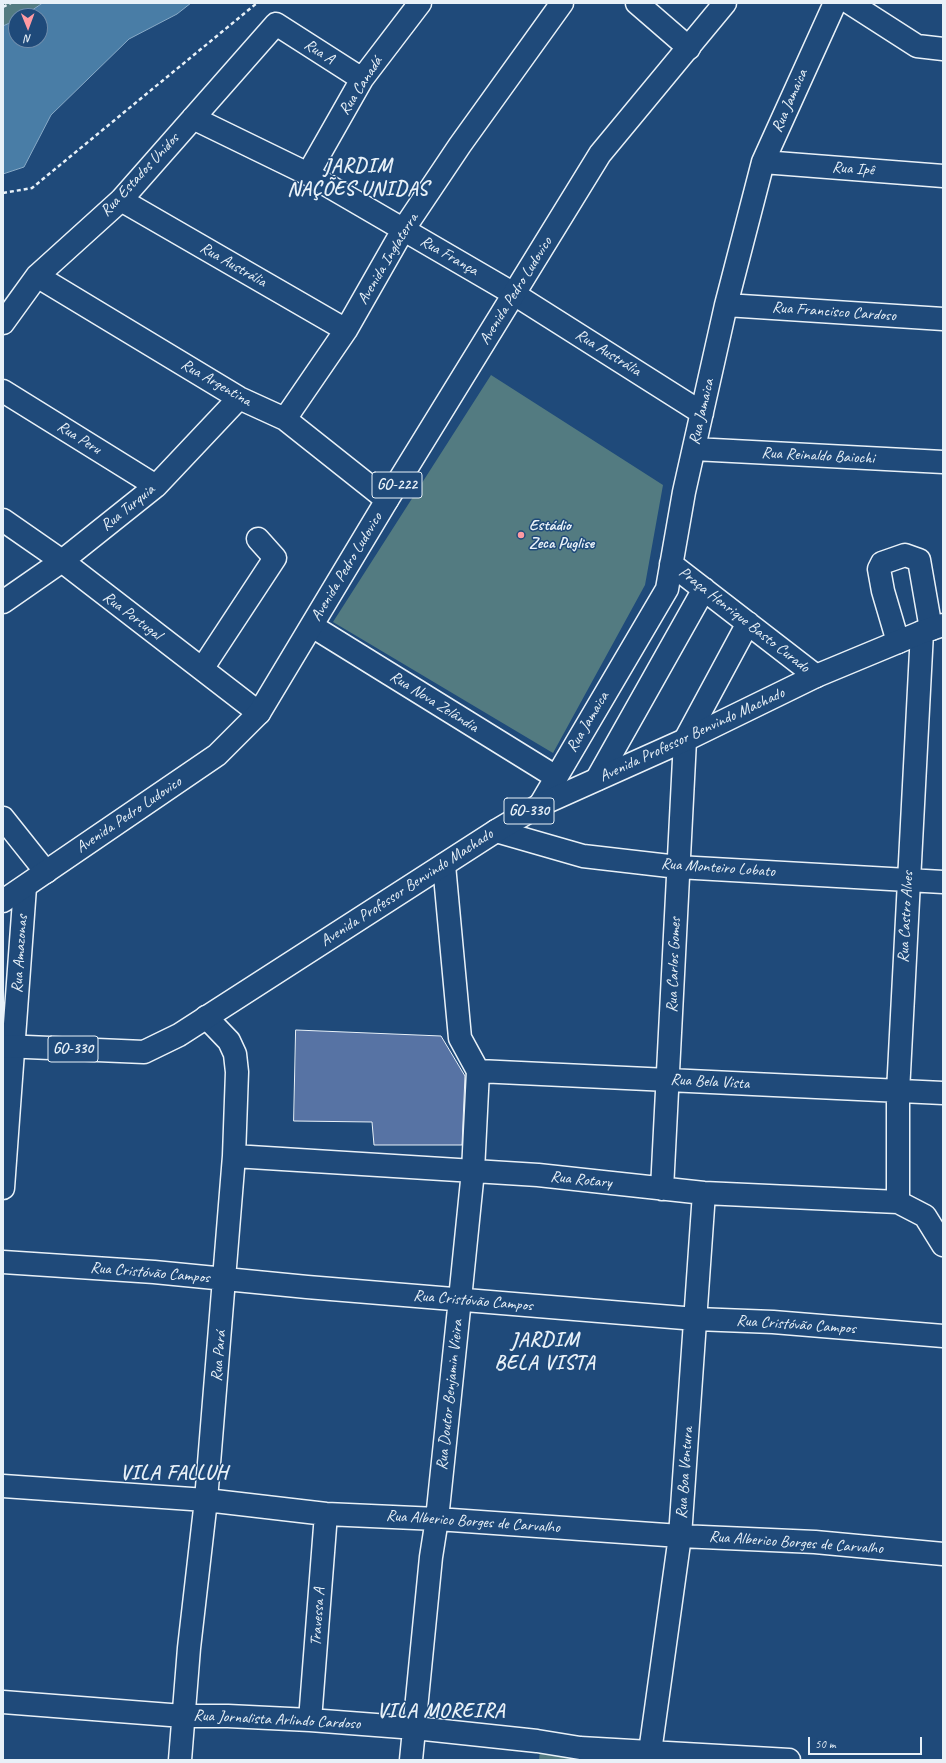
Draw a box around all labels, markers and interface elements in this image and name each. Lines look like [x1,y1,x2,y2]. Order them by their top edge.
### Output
north arrow [8,8,48,48]
text: N [25,32,32,46]
street label: Rua A [300,35,338,69]
street label: Rua Canadá [335,53,387,119]
street label: Rua Jamaica [768,66,812,136]
street label: Rua Estados Unidos [96,129,184,221]
district label: JARDIM NAÇÕES UNIDAS [288,155,428,202]
street label: Rua Ipê [831,158,875,180]
street label: Avenida Inglaterra [353,210,423,308]
street label: Rua França [417,232,481,280]
street label: Avenida Pedro Ludovico [475,234,557,348]
street label: Rua Austrália [196,238,270,292]
street label: Rua Francisco Cardoso [771,298,897,326]
street label: Rua Austrália [572,325,644,381]
street label: Rua Argentina [177,355,255,411]
street label: Rua Jamaica [685,377,719,447]
street label: Rua Peru [53,417,105,459]
street label: Rua Reinaldo Baiochi [761,443,875,469]
road number: GO-222 [372,472,422,498]
street label: Rua Turquia [97,480,159,536]
street label: Avenida Pedro Ludovico [307,509,387,625]
place label: Estádio Zeca Puglise [529,516,594,554]
marker: Estádio Zeca Puglise [516,530,526,540]
street label: Praça Henrique Basto Curado [675,563,813,677]
street label: Rua Portugal [99,588,165,644]
street label: Rua Nova Zelândia [386,667,482,737]
street label: Avenida Professor Benvindo Machado [596,684,788,786]
street label: Rua Jamaica [563,688,613,756]
street label: Avenida Pedro Ludovico [73,773,185,857]
road number: GO-330 [504,798,554,824]
street label: Avenida Professor Benvindo Machado [317,825,497,951]
street label: Rua Monteiro Lobato [660,854,776,882]
street label: Rua Castro Alves [894,871,918,963]
street label: Rua Amazonas [8,914,32,994]
street label: Rua Carlos Gomes [663,917,685,1013]
road number: GO-330 [48,1036,98,1062]
street label: Rua Bela Vista [670,1070,750,1094]
street label: Rua Rotary [550,1167,612,1193]
street label: Rua Cristóvão Campos [90,1258,210,1288]
street label: Rua Cristóvão Campos [413,1286,533,1316]
street label: Rua Cristóvão Campos [736,1311,856,1339]
street label: Rua Doutor Benjamin Vieira [433,1319,467,1471]
district label: JARDIM BELA VISTA [495,1329,595,1376]
street label: Rua Pará [207,1330,231,1382]
street label: Rua Boa Ventura [672,1427,698,1519]
district label: VILA FALLUH [121,1462,227,1486]
street label: Rua Alberico Borges de Carvalho [385,1506,561,1538]
street label: Rua Alberico Borges de Carvalho [708,1527,884,1559]
street label: Travessa A [306,1587,330,1647]
district label: VILA MOREIRA [377,1700,505,1724]
street label: Rua Jornalista Arlindo Cardoso [193,1706,361,1734]
scale bar [810,1729,924,1755]
text: 50 m [815,1736,835,1752]

